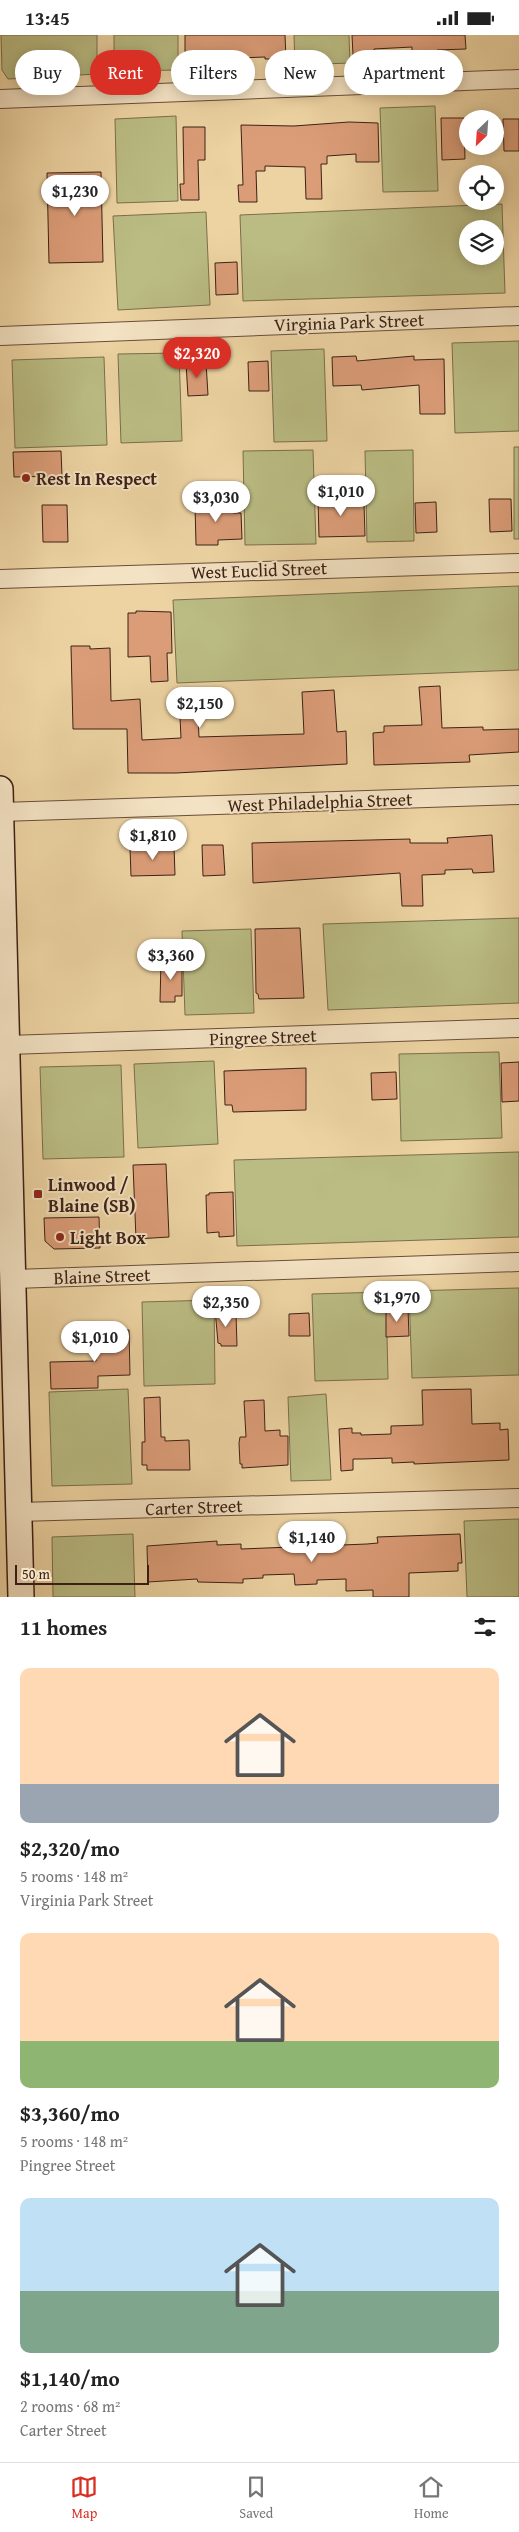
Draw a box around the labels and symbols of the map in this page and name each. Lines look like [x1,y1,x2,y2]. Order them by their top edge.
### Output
north arrow [459,110,504,155]
pin: $1,230 [34,175,116,217]
street label: Virginia Park Street [273,306,425,338]
pin: $2,320 [156,337,238,379]
place label: Rest In Respect [36,465,157,492]
marker: Rest In Respect [20,472,32,484]
pin: $1,010 [300,475,382,517]
pin: $3,030 [175,481,257,523]
street label: West Euclid Street [190,554,328,586]
pin: $2,150 [159,687,241,729]
street label: West Philadelphia Street [227,785,414,819]
pin: $1,810 [112,819,194,861]
pin: $3,360 [130,939,212,981]
street label: Pingree Street [209,1022,318,1052]
place label: Linwood / Blaine (SB) [48,1171,136,1219]
marker: Linwood / Blaine (SB) [32,1188,44,1200]
place label: Light Box [70,1224,146,1251]
marker: Light Box [54,1231,66,1243]
street label: Blaine Street [53,1261,152,1291]
pin: $1,970 [356,1281,438,1323]
pin: $2,350 [185,1285,267,1328]
pin: $1,010 [54,1321,136,1363]
street label: Carter Street [145,1492,244,1522]
pin: $1,140 [271,1521,353,1563]
scale bar [15,1562,149,1585]

